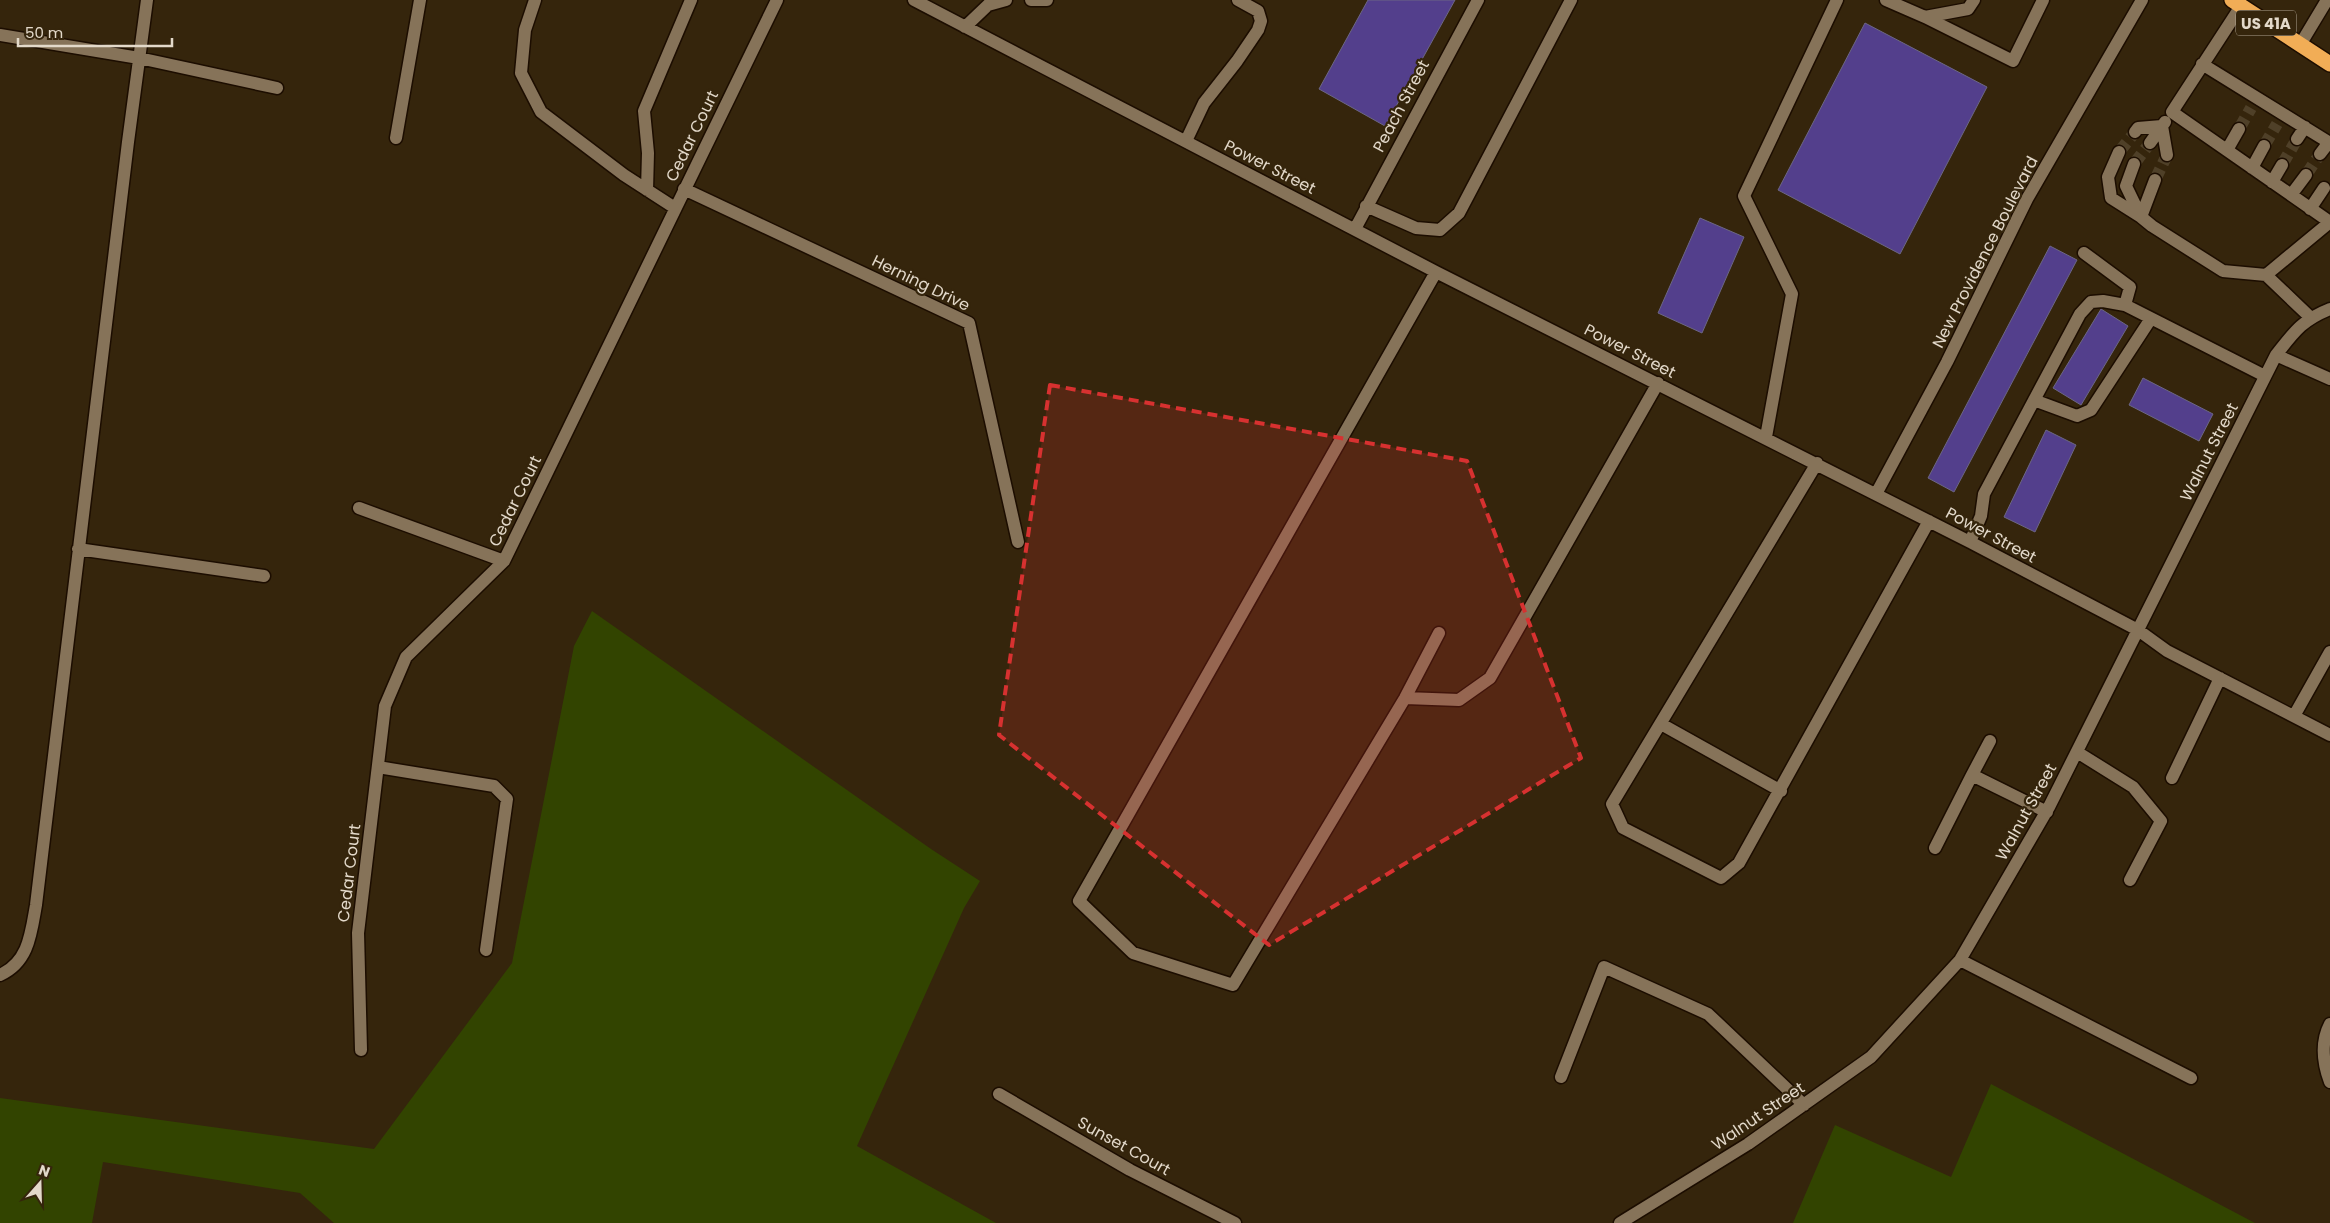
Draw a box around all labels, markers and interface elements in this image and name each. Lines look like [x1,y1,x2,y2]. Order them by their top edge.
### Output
road number: US 41A [2236,10,2296,36]
scale bar [18,15,171,47]
text: 50 m [25,22,63,43]
street label: Peach Street [1367,56,1435,156]
street label: Cedar Court [660,86,724,185]
street label: Power Street [1220,134,1320,200]
street label: New Providence Boulevard [1927,152,2043,352]
street label: Herning Drive [868,249,974,317]
street label: Power Street [1580,318,1680,384]
street label: Walnut Street [2174,399,2244,505]
street label: Cedar Court [483,451,547,550]
street label: Power Street [1942,501,2041,569]
street label: Walnut Street [1990,759,2062,865]
street label: Cedar Court [332,822,366,923]
street label: Walnut Street [1707,1076,1809,1156]
street label: Sunset Court [1073,1111,1175,1181]
north arrow [15,1158,65,1208]
text: N [36,1160,53,1182]

